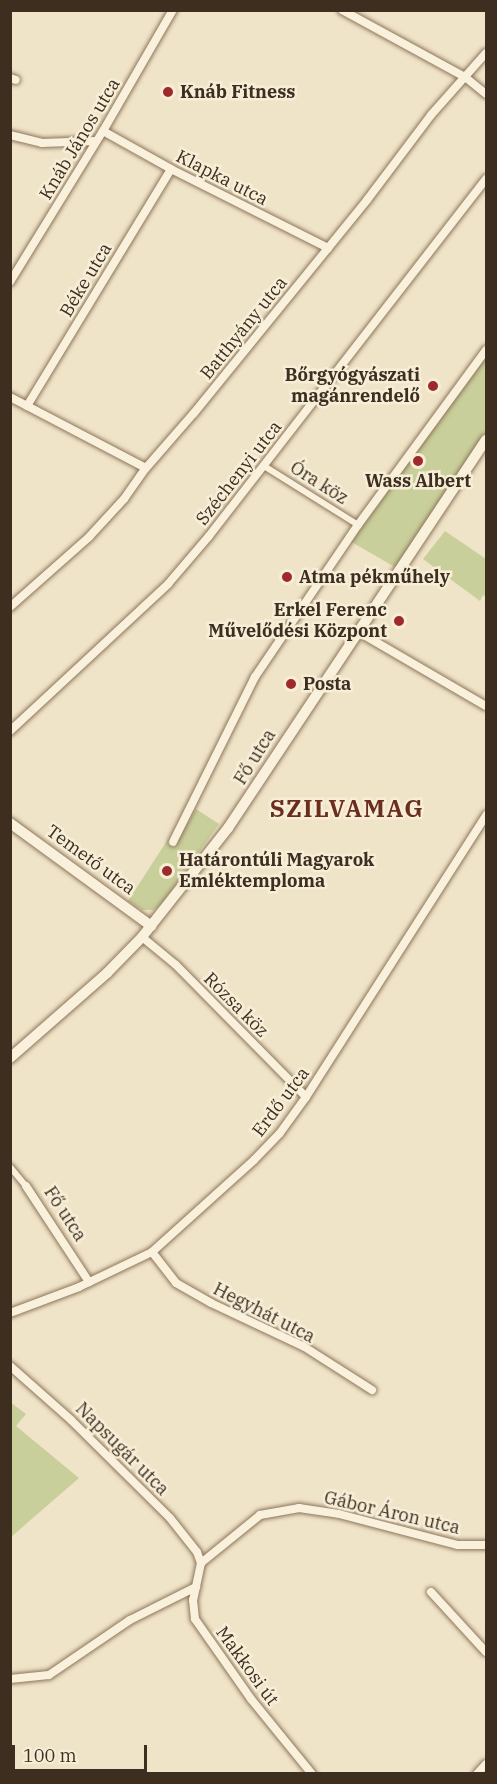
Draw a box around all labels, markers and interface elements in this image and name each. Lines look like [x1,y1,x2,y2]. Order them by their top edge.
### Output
street label: Knáb János utca [35,74,125,204]
place label: Knáb Fitness [180,81,295,103]
marker: Knáb Fitness [161,85,175,99]
street label: Klapka utca [173,146,271,210]
street label: Béke utca [56,239,116,321]
street label: Batthyány utca [196,272,292,384]
place label: Bőrgyógyászati magánrendelő [285,365,420,407]
marker: Bőrgyógyászati magánrendelő [424,377,442,395]
street label: Széchenyi utca [192,417,286,529]
marker: Wass Albert [411,454,425,468]
street label: Óra köz [286,457,352,509]
place label: Wass Albert [365,470,471,492]
place label: Atma pékműhely [299,566,450,588]
marker: Atma pékműhely [280,570,294,584]
place label: Erkel Ferenc Művelődési Központ [208,600,387,642]
marker: Erkel Ferenc Művelődési Központ [392,614,406,628]
place label: Posta [303,673,351,695]
marker: Posta [284,677,298,691]
street label: Fő utca [230,725,280,789]
district label: SZILVAMAG [270,795,424,823]
street label: Temető utca [42,821,140,899]
place label: Határontúli Magyarok Emléktemploma [179,850,374,892]
marker: Határontúli Magyarok Emléktemploma [160,864,174,878]
street label: Rózsa köz [199,968,273,1042]
street label: Erdő utca [248,1063,314,1141]
street label: Fő utca [39,1182,91,1246]
street label: Hegyhát utca [209,1278,319,1348]
street label: Napsugár utca [71,1398,173,1500]
street label: Gábor Áron utca [322,1487,462,1539]
street label: Makkosi út [211,1622,283,1710]
scale bar [15,1733,150,1771]
text: 100 m [23,1744,77,1767]

